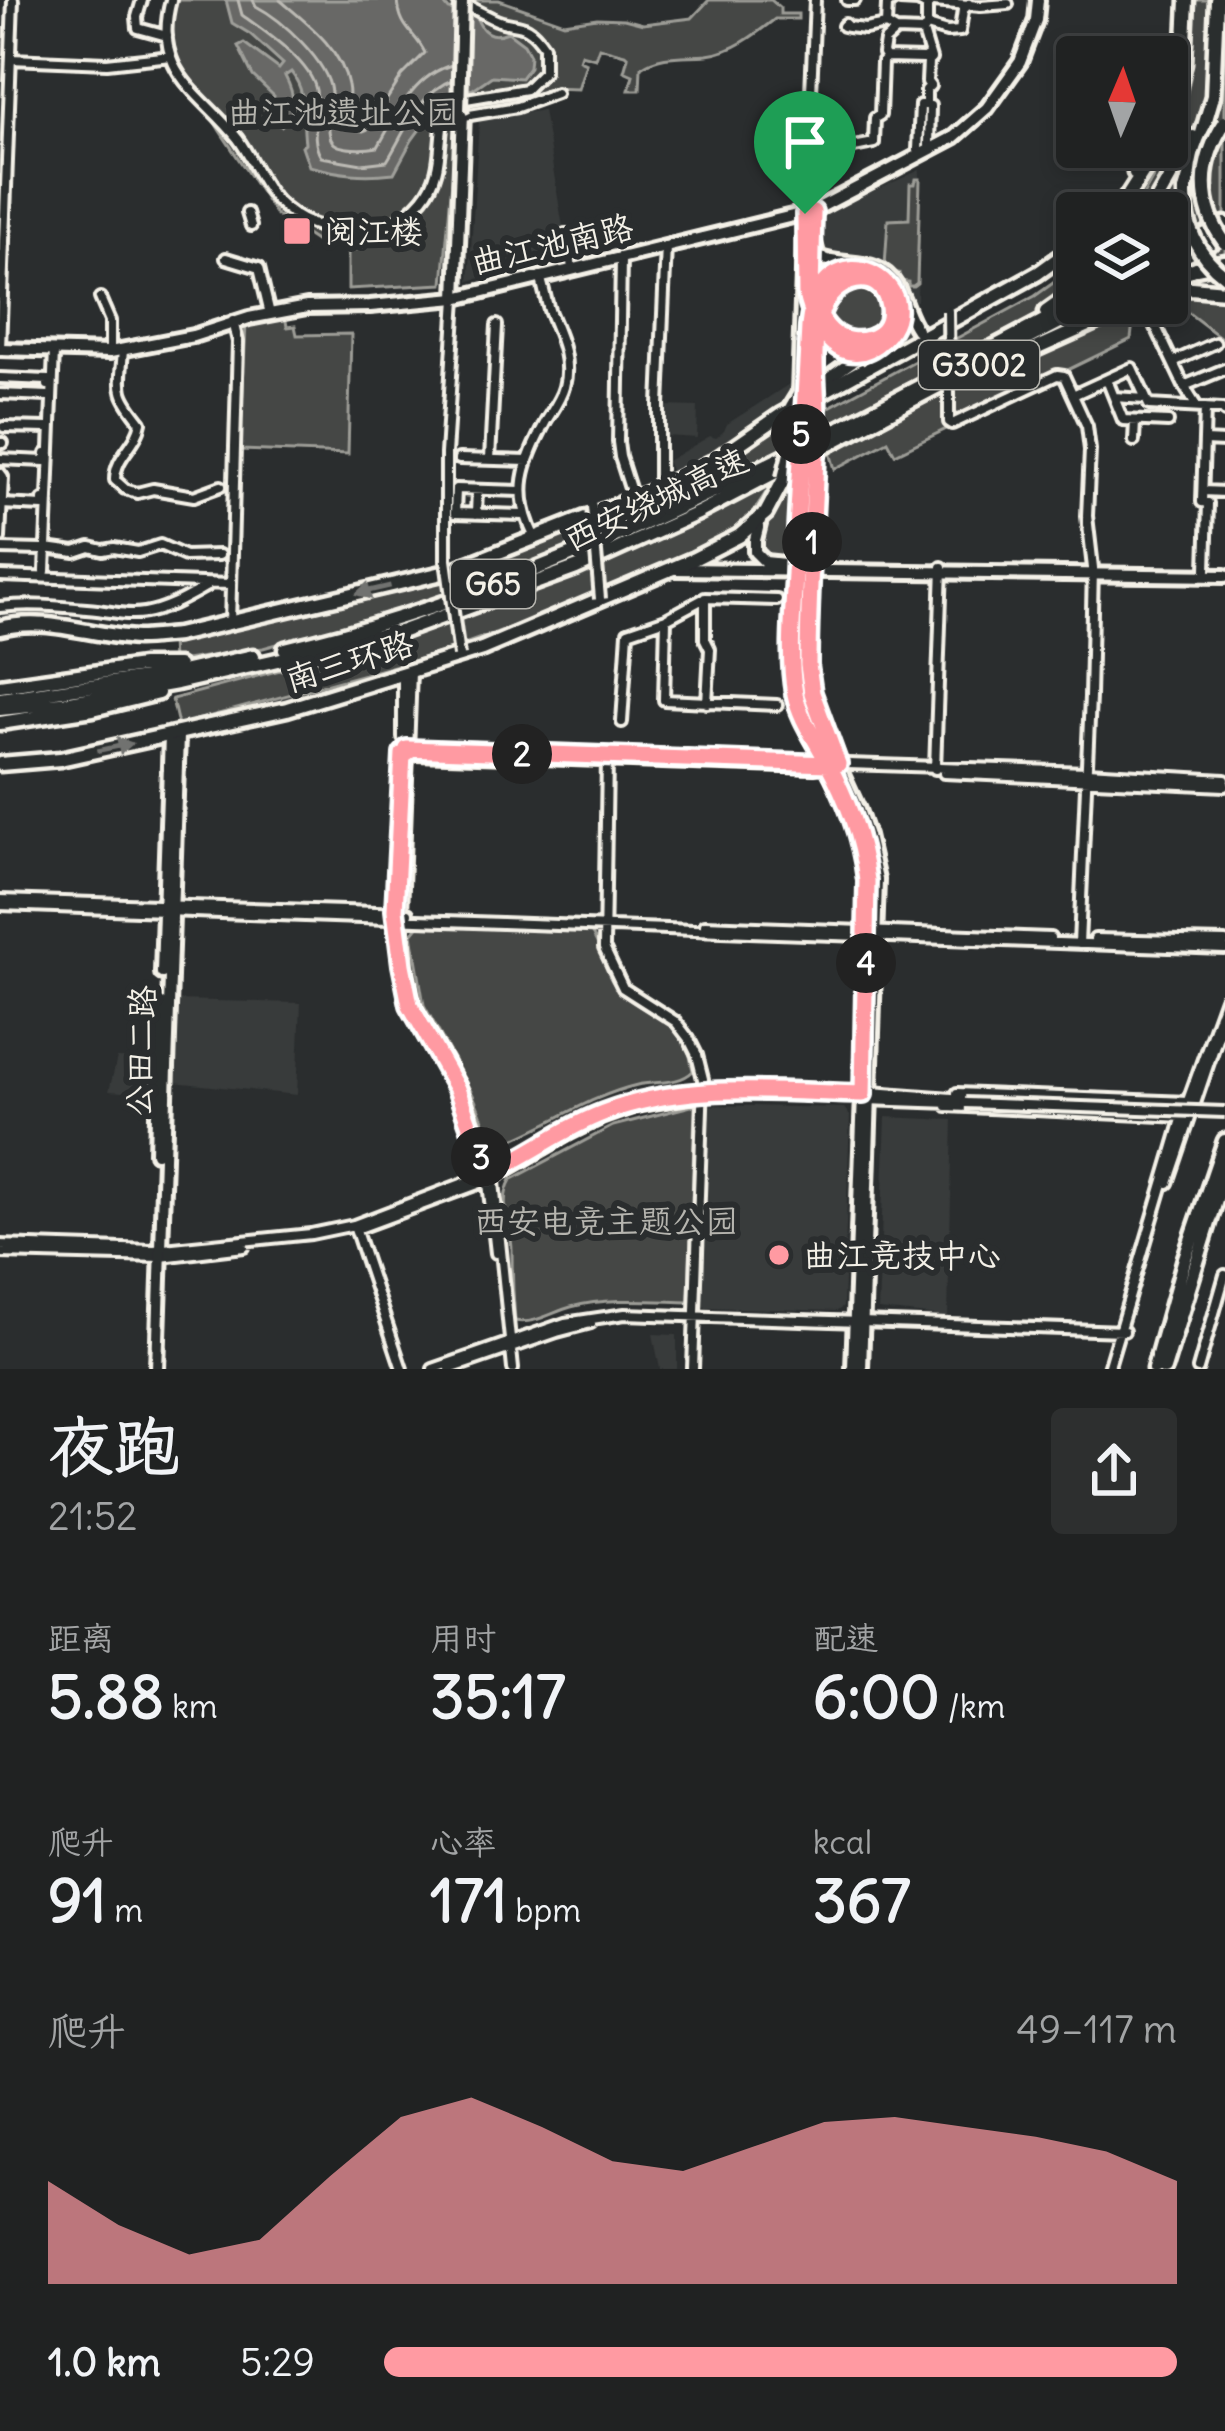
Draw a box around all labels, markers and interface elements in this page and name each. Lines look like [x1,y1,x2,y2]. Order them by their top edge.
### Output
north arrow [1056,36,1188,168]
map controls [1056,36,1188,324]
park label: 曲江池遗址公园 [228,91,459,133]
pin [754,91,856,214]
icon: arrive [772,109,838,175]
button: layers [1056,192,1188,324]
street label: 曲江池南路 [467,205,637,283]
place label: 阅江楼 [324,210,423,252]
marker: 阅江楼 [281,215,313,247]
road number: G3002 [919,341,1039,389]
pin: 5 [771,404,831,464]
text: 5 [792,413,810,455]
street label: 西安绕城高速 [557,438,755,560]
pin: 1 [782,512,842,572]
text: 1 [805,521,819,563]
road number: G65 [451,560,535,608]
one-way arrow [354,581,391,600]
street label: 南三环路 [280,622,418,700]
pin: 2 [492,724,552,784]
text: 2 [513,733,531,775]
one-way arrow [97,736,135,755]
pin: 4 [836,933,896,993]
text: 4 [856,942,876,984]
street label: 公田二路 [117,984,163,1118]
pin: 3 [451,1127,511,1187]
text: 3 [472,1136,490,1178]
park label: 西安电竞主题公园 [474,1200,738,1242]
place label: 曲江竞技中心 [803,1234,1001,1276]
marker: 曲江竞技中心 [766,1242,792,1268]
text: 夜跑 [48,1405,180,1488]
button: share [1051,1408,1177,1534]
text: 21:52 [48,1492,137,1541]
text: 距离 [48,1617,114,1659]
text: 用时 [430,1617,496,1659]
text: 配速 [813,1617,879,1659]
text: 5.88 [48,1659,164,1734]
text: 35:17 [430,1659,566,1734]
text: 6:00 [813,1659,940,1734]
text: km [164,1685,218,1727]
text: /km [940,1685,1005,1727]
text: 爬升 [48,1821,114,1863]
text: 心率 [430,1821,496,1863]
text: kcal [813,1821,872,1863]
text: 91 [48,1863,106,1938]
text: 171 [430,1863,507,1938]
text: 367 [813,1863,911,1938]
text: m [106,1889,143,1931]
text: bpm [507,1889,581,1931]
text: 49–117 m [1016,2005,1177,2054]
text: 爬升 [48,2007,126,2056]
text: 1.0 km [48,2338,161,2387]
text: 5:29 [240,2338,315,2387]

